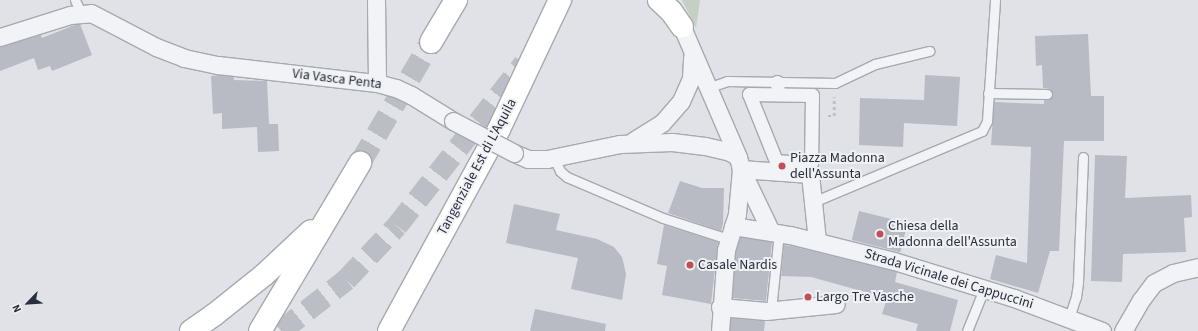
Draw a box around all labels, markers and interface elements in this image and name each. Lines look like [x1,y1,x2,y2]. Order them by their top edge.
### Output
street label: Via Vasca Penta [291,65,383,93]
street label: Tangenziale Est di L'Aquila [434,96,520,238]
place label: Piazza Madonna dell'Assunta [790,150,885,182]
marker: Piazza Madonna dell'Assunta [777,161,787,171]
place label: Chiesa della Madonna dell'Assunta [888,218,1017,250]
marker: Chiesa della Madonna dell'Assunta [875,229,885,239]
street label: Strada Vicinale dei Cappuccini [862,245,1036,313]
place label: Casale Nardis [698,257,777,273]
marker: Casale Nardis [685,260,695,270]
north arrow [8,283,48,323]
place label: Largo Tre Vasche [816,289,914,305]
marker: Largo Tre Vasche [803,292,813,302]
text: N [8,302,25,315]

